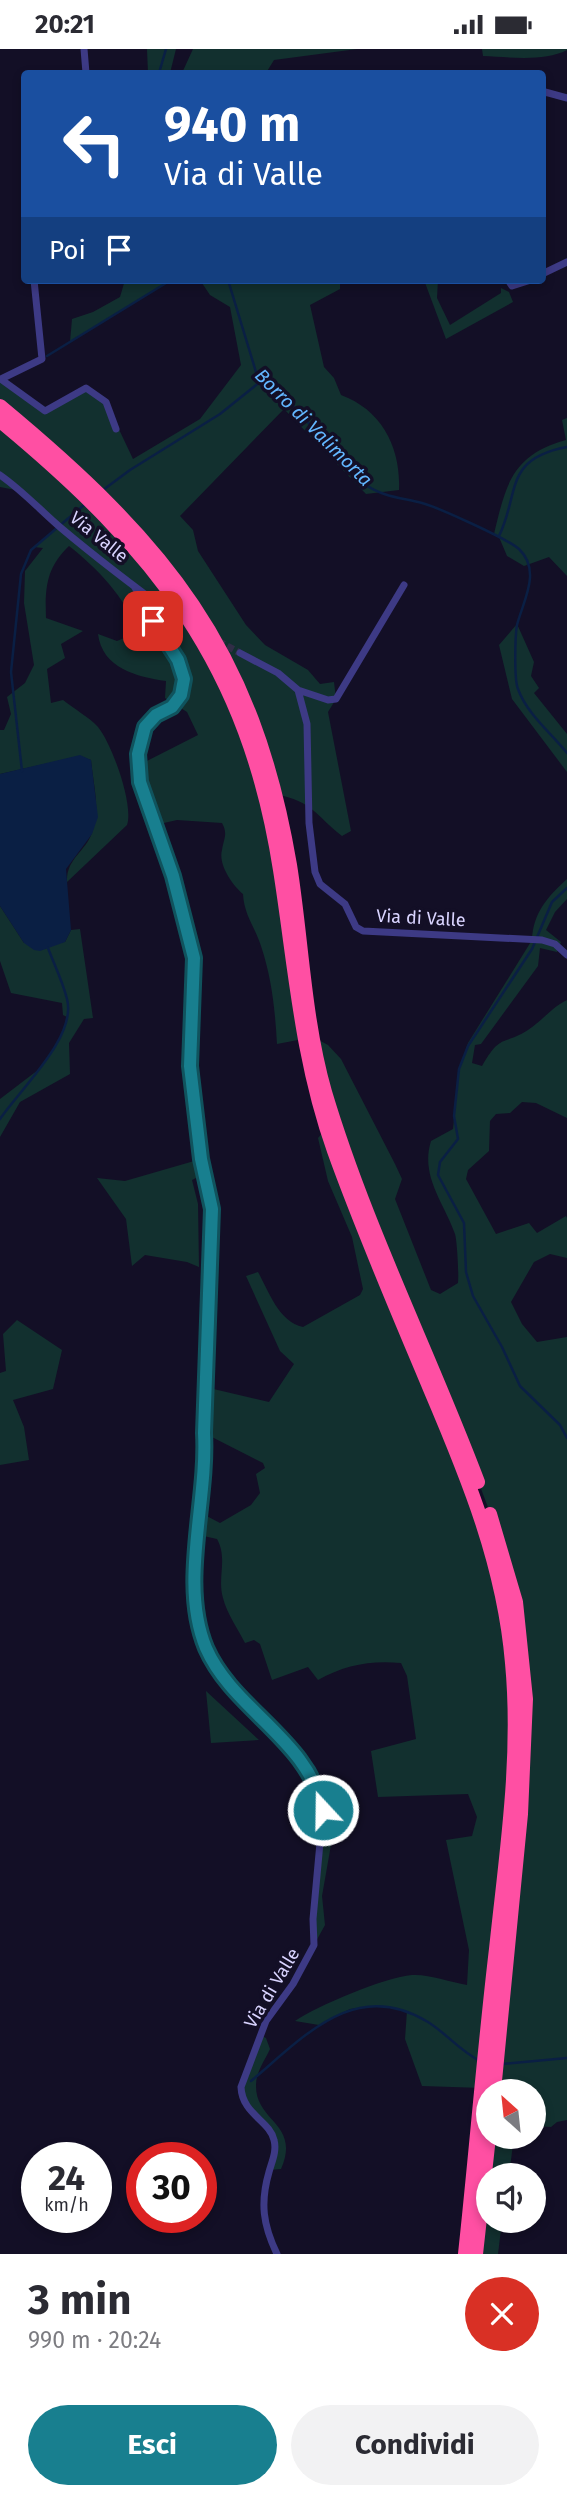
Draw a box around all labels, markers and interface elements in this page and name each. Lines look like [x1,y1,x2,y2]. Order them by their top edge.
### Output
text: 20:21 [35,9,95,40]
text: 940 m [164,95,300,154]
icon: left [49,98,140,189]
text: Via di Valle [164,155,323,193]
icon: arrive [100,231,138,269]
text: Poi [49,235,86,266]
water label: Borro di Valimorta [250,364,377,491]
street label: Via Valle [65,507,133,567]
pin [123,591,183,651]
icon: arrive [134,602,172,640]
street label: Via di Valle [376,905,466,931]
position arrow [286,1773,360,1847]
street label: Via di Valle [240,1944,304,2032]
north arrow [476,2079,546,2149]
map controls [476,2079,546,2233]
speed limit sign: 30 [126,2142,217,2233]
text: 24 [48,2157,85,2199]
button: sound [476,2163,546,2233]
text: km/h [44,2194,89,2216]
text: 3 min [28,2275,131,2325]
button: close [465,2277,539,2351]
text: 990 m · 20:24 [28,2326,161,2354]
button: Esci [28,2405,277,2485]
button: Condividi [291,2405,539,2485]

